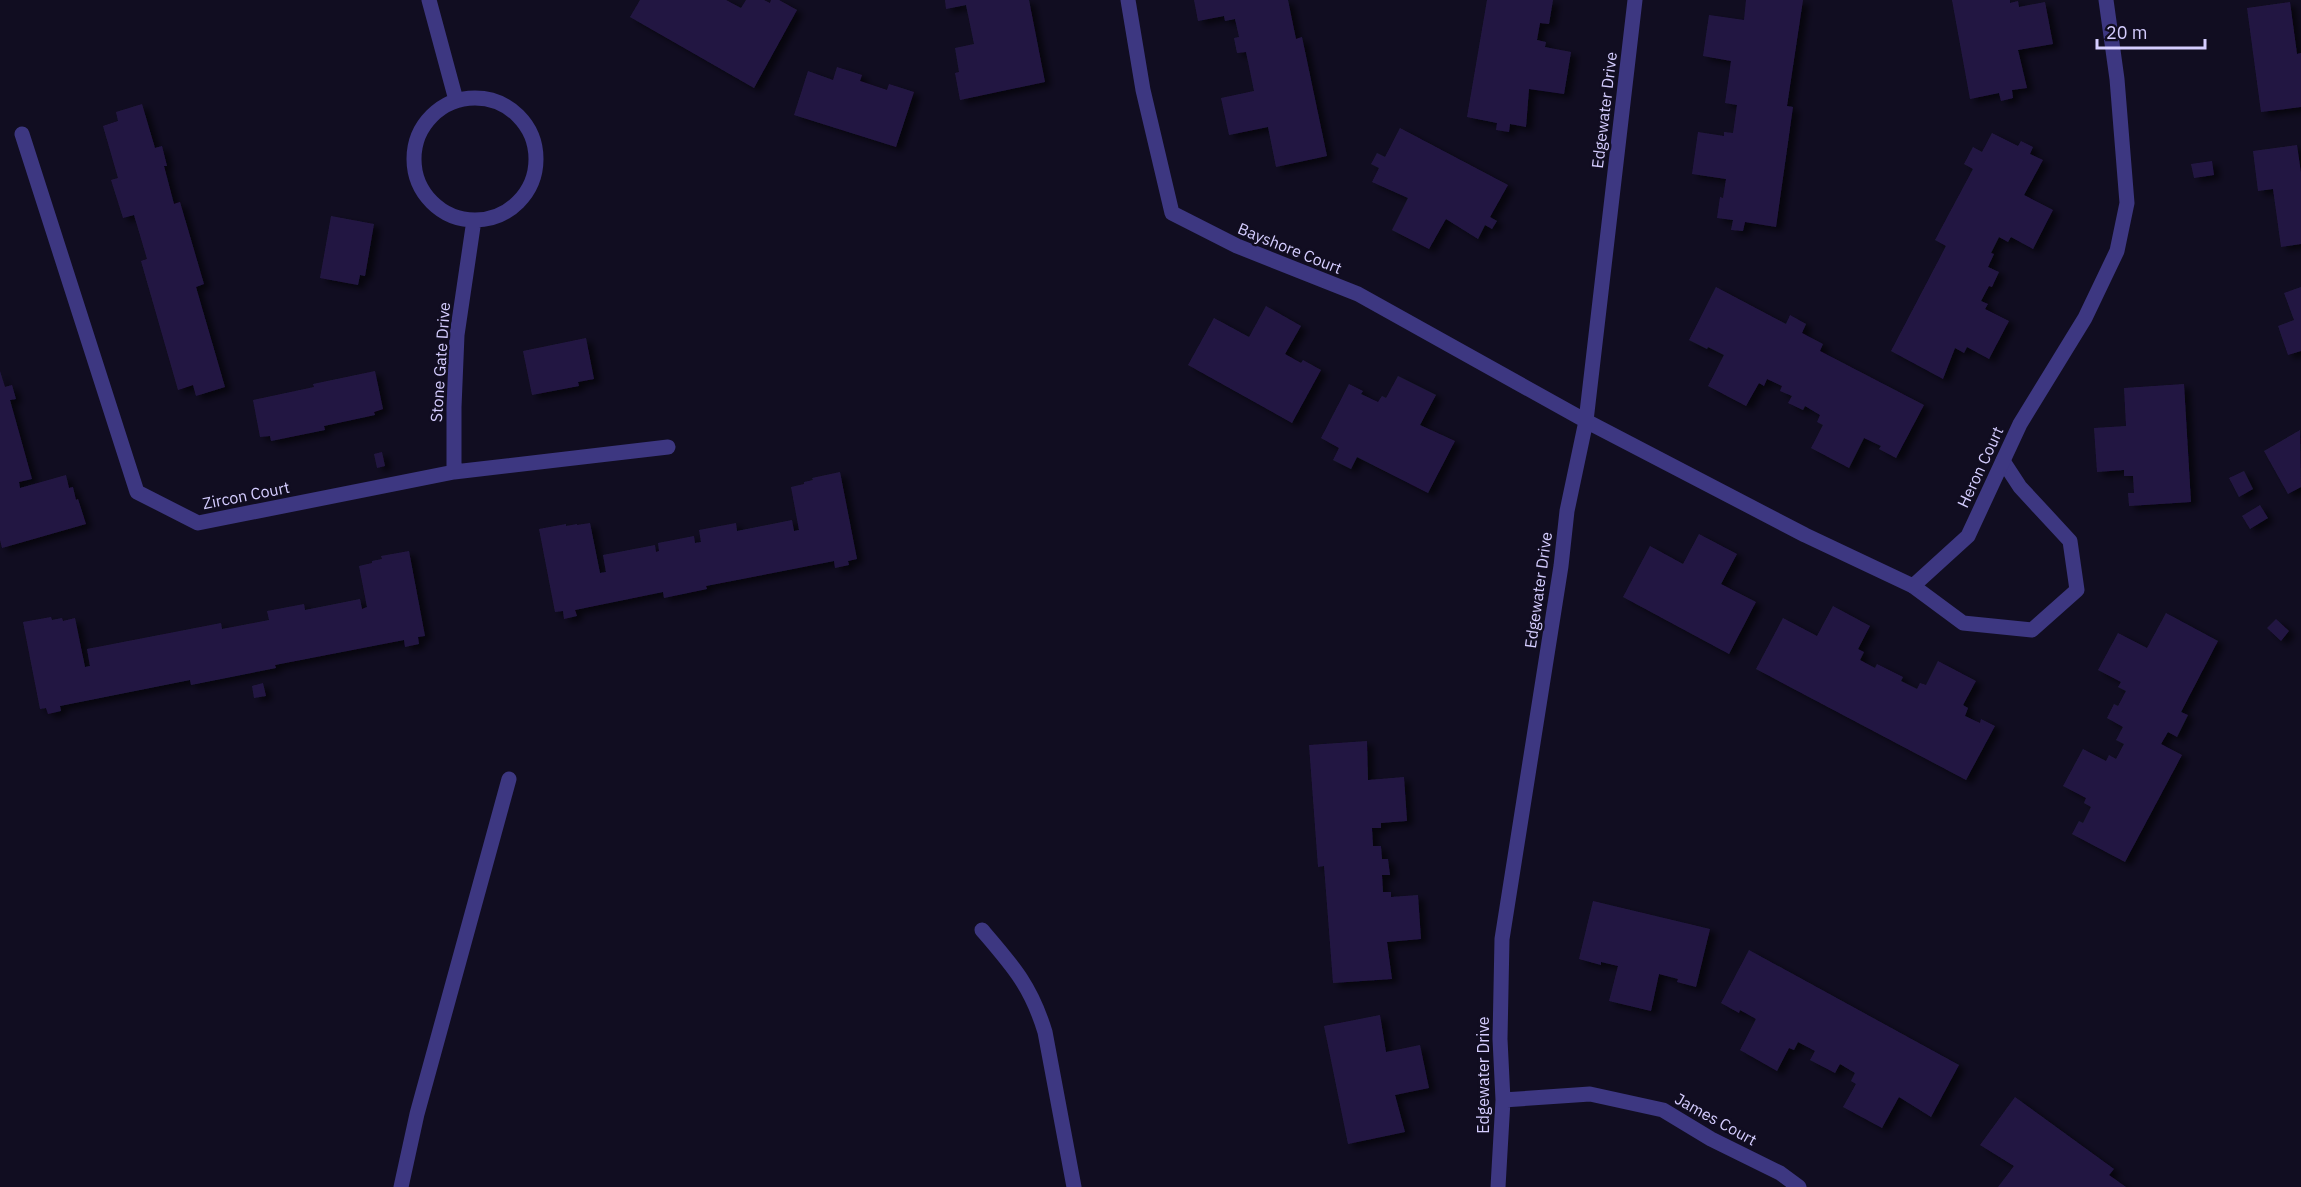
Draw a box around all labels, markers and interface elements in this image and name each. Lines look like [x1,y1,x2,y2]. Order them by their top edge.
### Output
scale bar [2097,12,2205,50]
text: 20 m [2106,21,2148,44]
street label: Edgewater Drive [1587,50,1621,169]
street label: Bayshore Court [1235,218,1345,278]
street label: Stone Gate Drive [426,301,454,423]
street label: Heron Court [1953,423,2007,511]
street label: Zircon Court [201,477,291,513]
street label: Edgewater Drive [1520,530,1556,649]
street label: Edgewater Drive [1473,1016,1493,1134]
street label: James Court [1672,1088,1760,1150]

